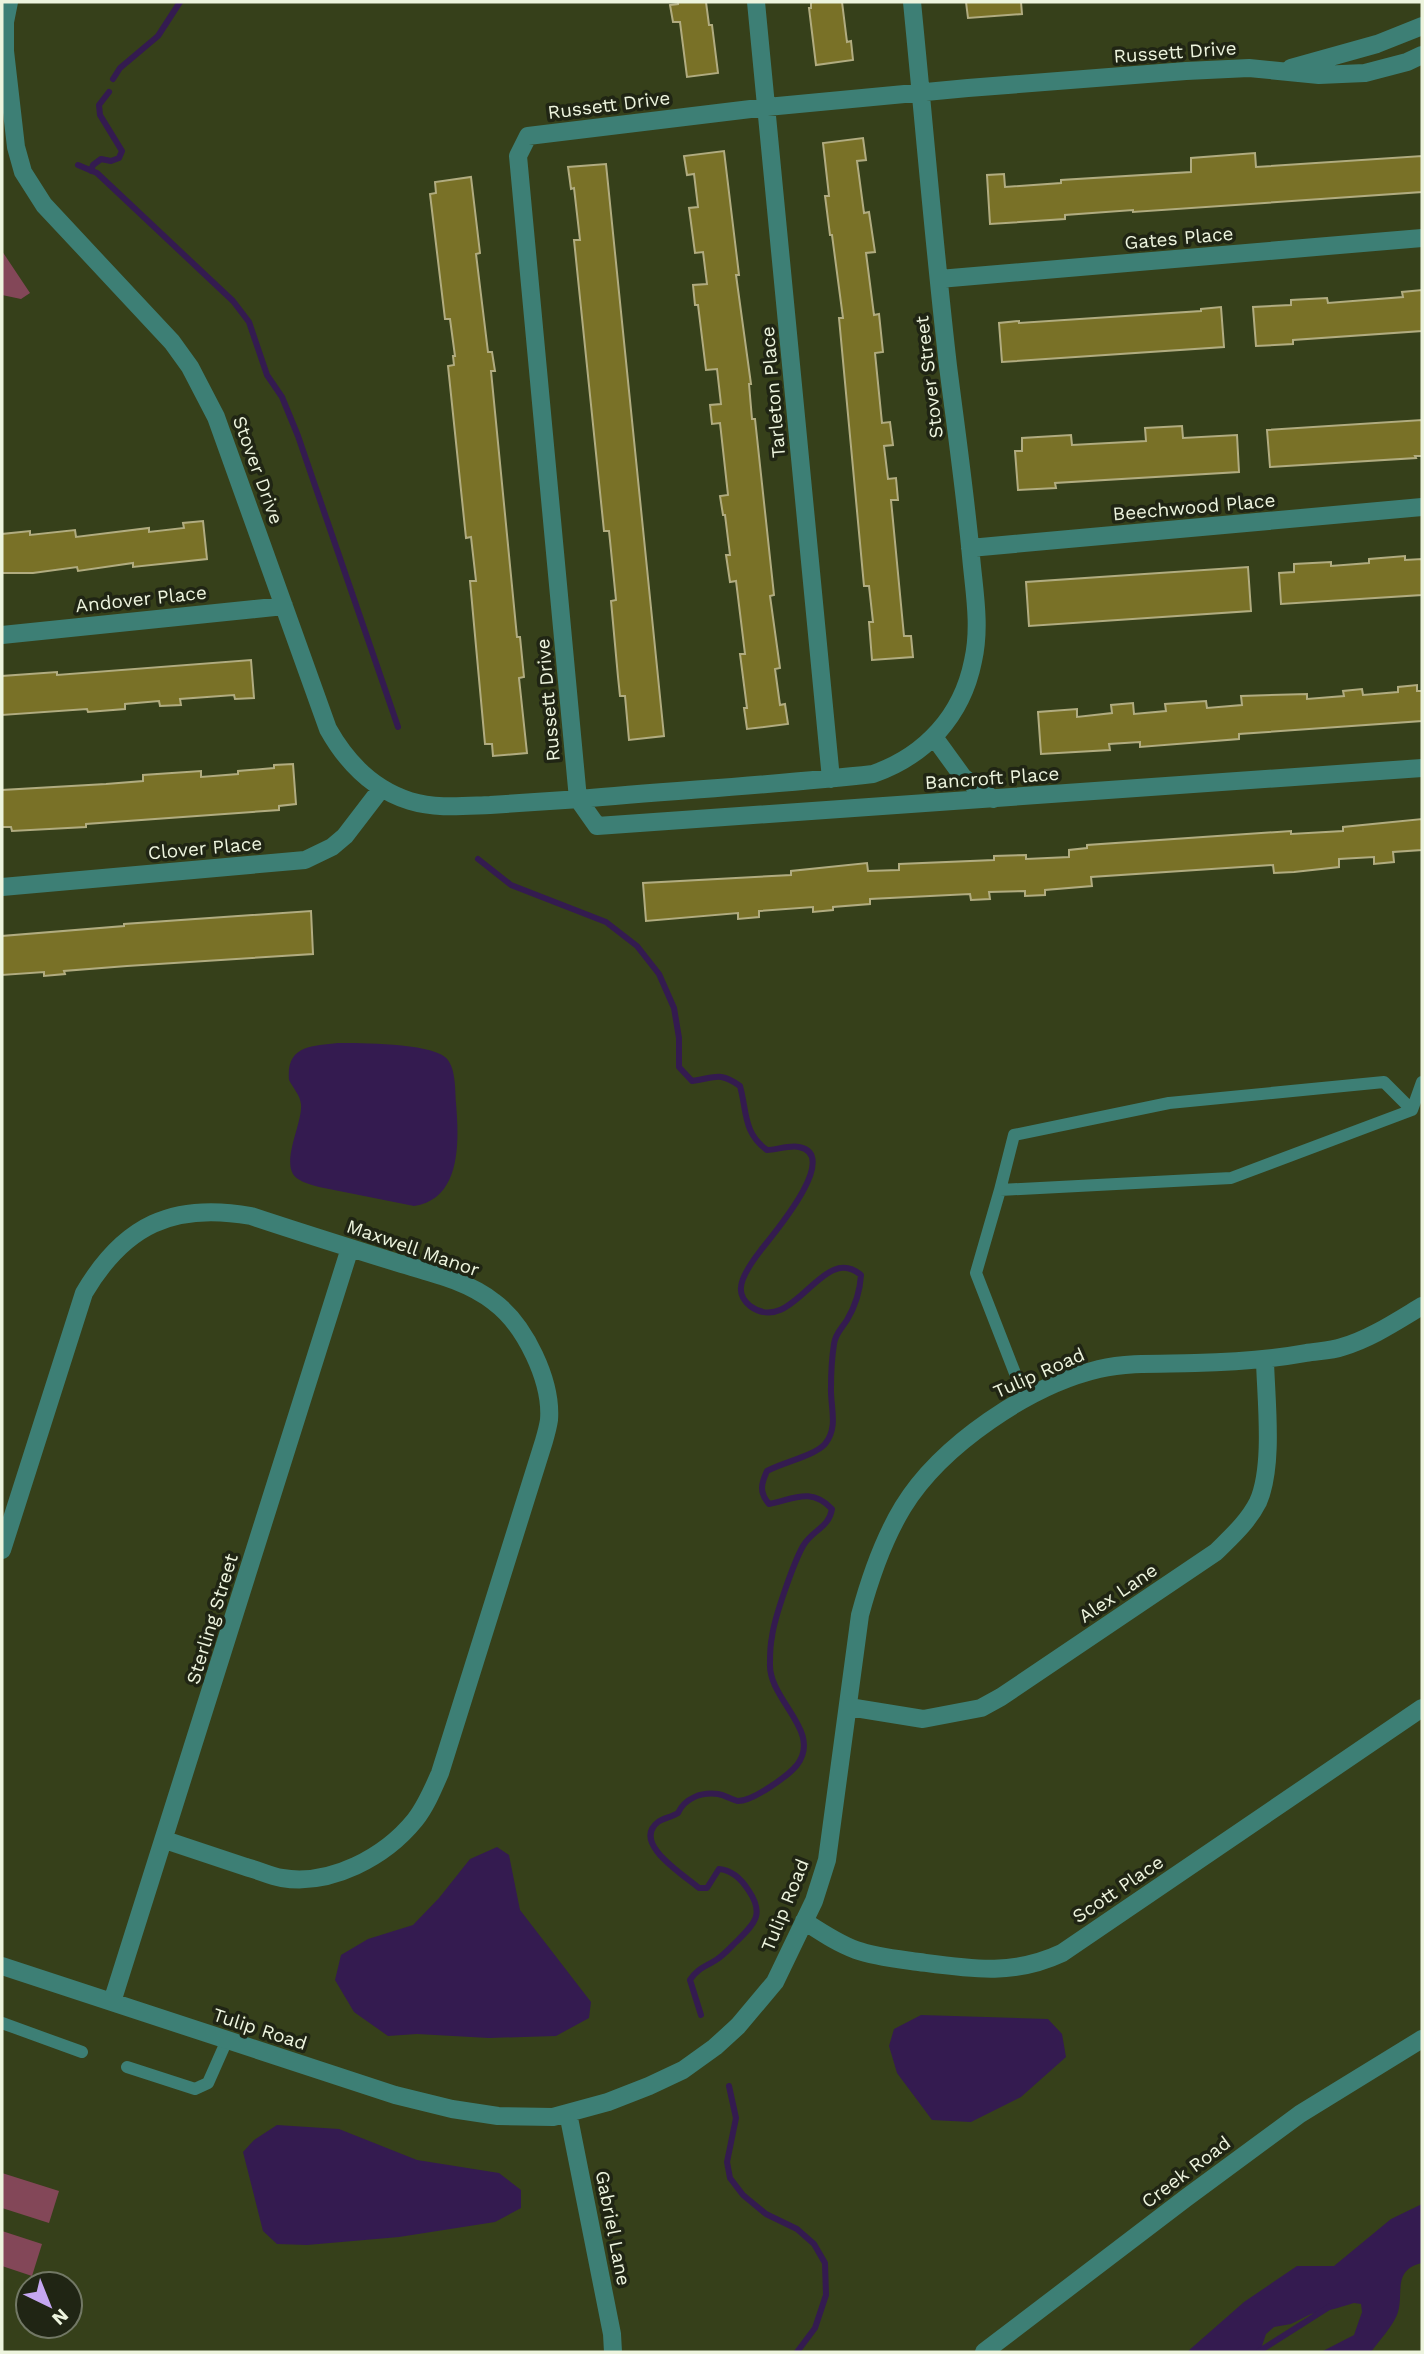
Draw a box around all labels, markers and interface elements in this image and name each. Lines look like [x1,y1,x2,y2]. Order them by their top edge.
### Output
street label: Russett Drive [1113,36,1237,68]
street label: Russett Drive [546,86,672,124]
street label: Gates Place [1124,222,1234,254]
street label: Stover Street [910,314,948,440]
street label: Tarleton Place [756,325,790,459]
street label: Stover Drive [228,413,288,527]
street label: Beechwood Place [1112,488,1276,526]
street label: Andover Place [74,581,208,617]
street label: Russett Drive [531,638,565,762]
street label: Bancroft Place [924,762,1060,794]
street label: Clover Place [147,832,263,864]
street label: Maxwell Manor [344,1215,483,1282]
street label: Tulip Road [990,1343,1088,1403]
street label: Sterling Street [181,1551,243,1687]
street label: Alex Lane [1074,1558,1162,1628]
street label: Scott Place [1068,1850,1168,1928]
street label: Tulip Road [756,1855,814,1955]
street label: Tulip Road [210,2003,310,2055]
street label: Creek Road [1137,2131,1235,2213]
street label: Gabriel Lane [591,2169,635,2287]
north arrow [14,2270,84,2340]
text: N [47,2304,73,2330]

